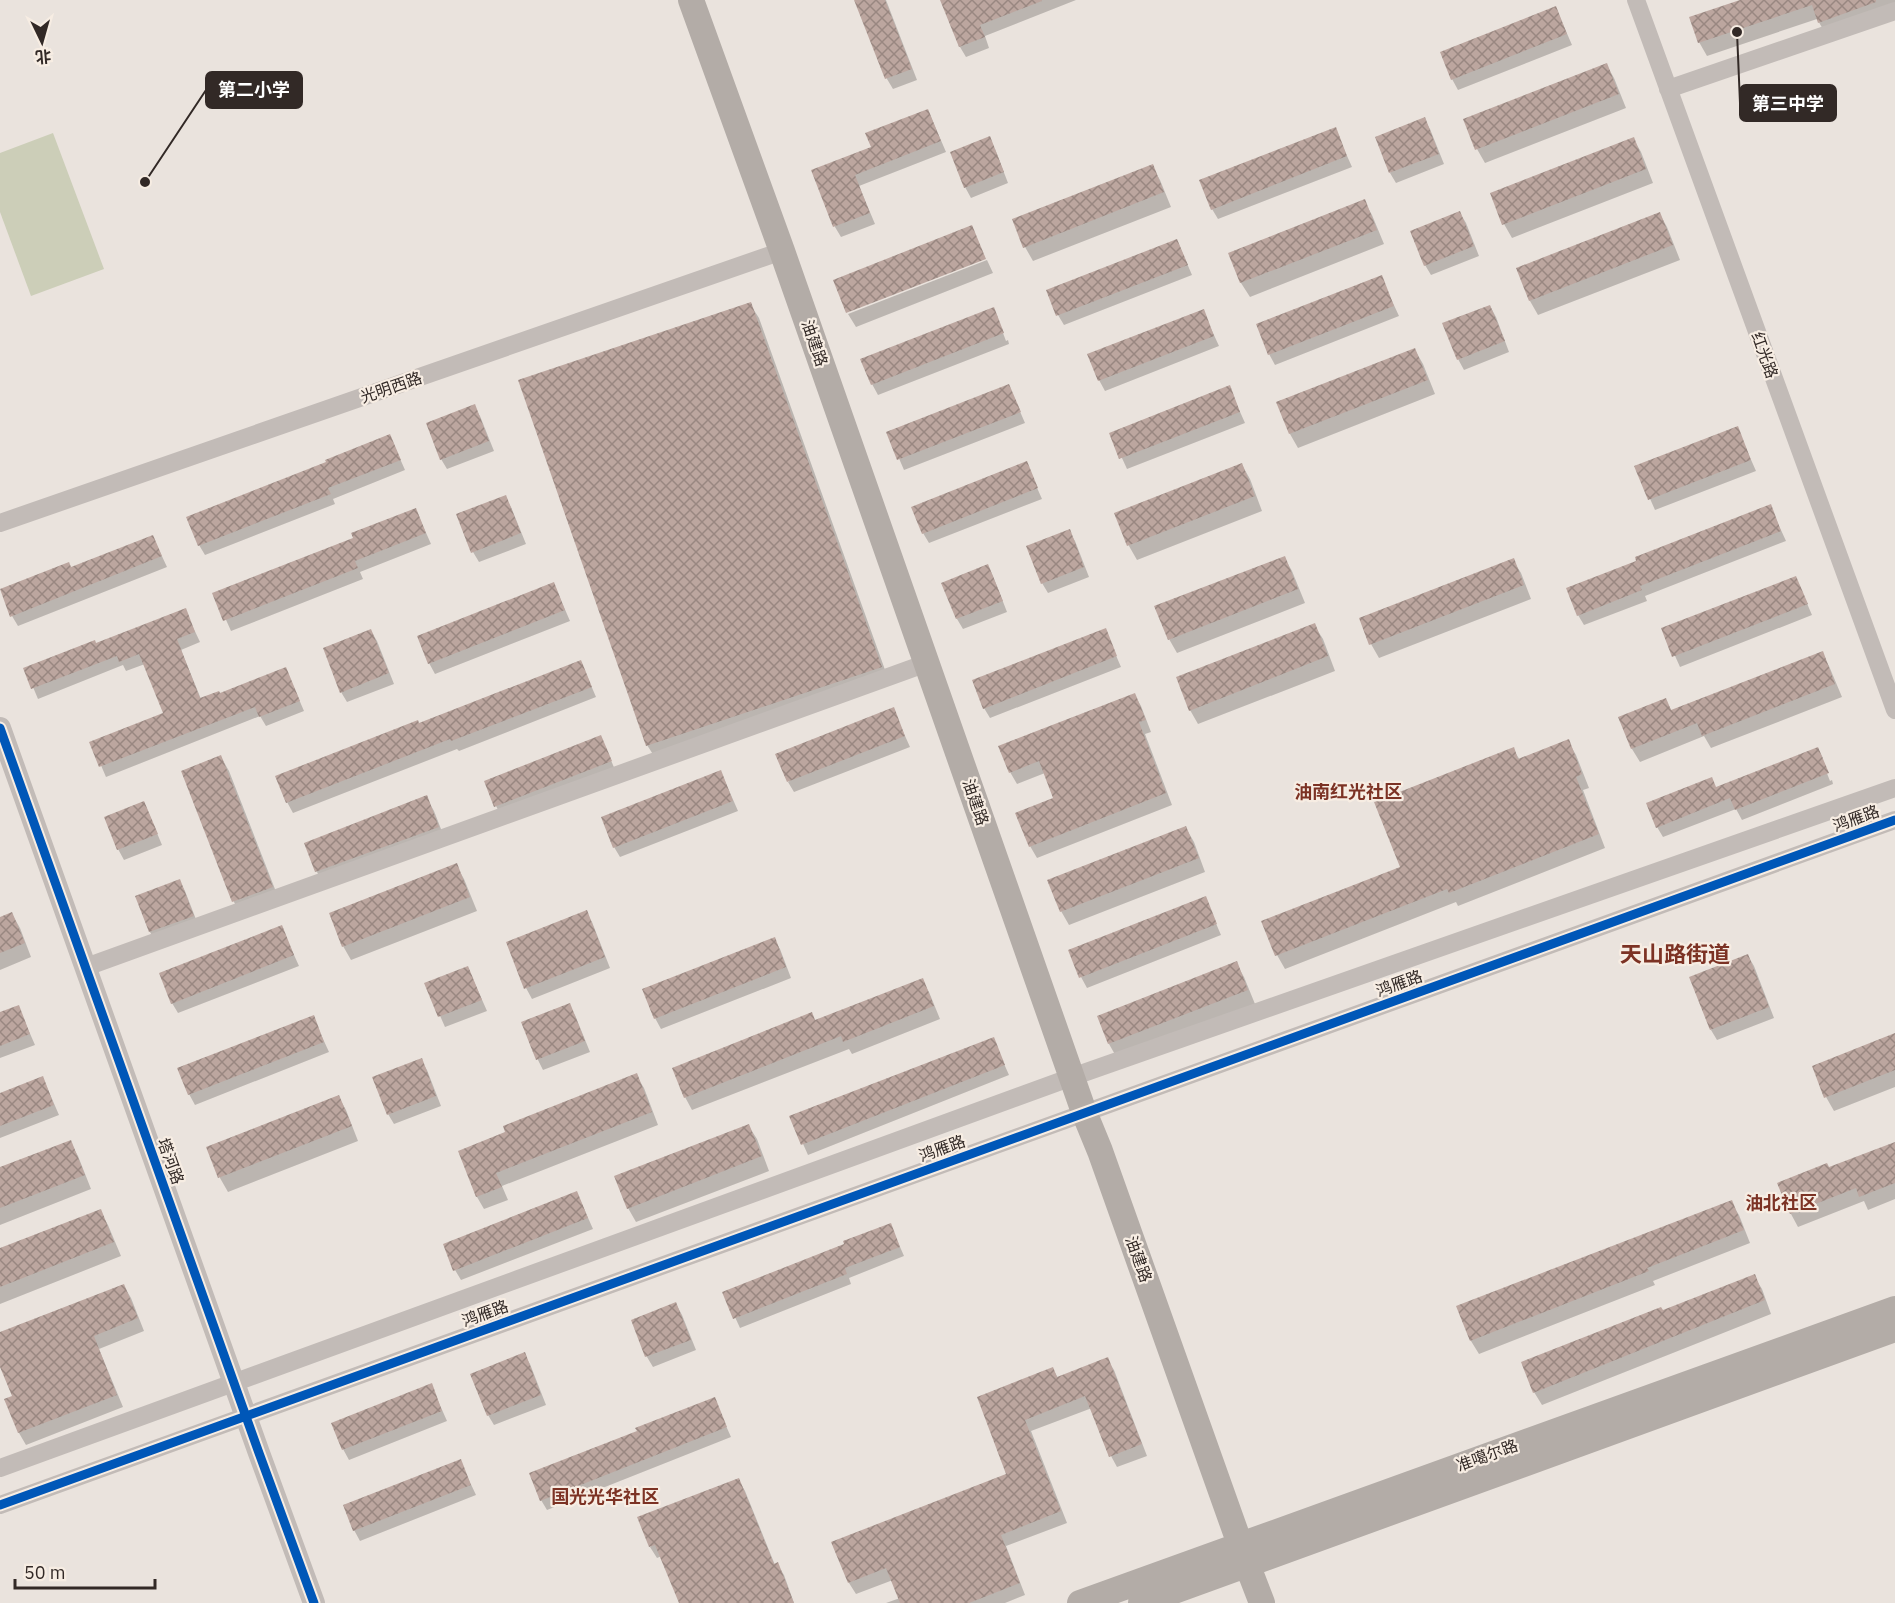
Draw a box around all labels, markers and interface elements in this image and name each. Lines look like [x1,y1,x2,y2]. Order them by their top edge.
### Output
north arrow [12,12,72,72]
text: 北 [34,46,52,68]
callout: 第二小学 [206,72,302,108]
text: 第二小学 [218,78,290,101]
callout: 第三中学 [1740,85,1836,121]
text: 第三中学 [1752,92,1824,115]
street label: 油建路 [798,317,832,369]
street label: 红光路 [1747,329,1783,381]
street label: 光明西路 [357,367,425,407]
street label: 油建路 [959,776,993,828]
district label: 油南红光社区 [1294,780,1402,803]
street label: 鸿雁路 [1830,800,1882,836]
district label: 天山路街道 [1620,939,1730,968]
street label: 鸿雁路 [1373,965,1425,1001]
street label: 鸿雁路 [916,1130,968,1166]
street label: 塔河路 [153,1135,189,1187]
district label: 油北社区 [1745,1191,1817,1214]
street label: 油建路 [1121,1233,1157,1285]
street label: 鸿雁路 [459,1295,511,1331]
street label: 准噶尔路 [1454,1435,1520,1475]
district label: 国光光华社区 [551,1485,659,1508]
scale bar [15,1552,154,1590]
text: 50 m [24,1561,66,1584]

